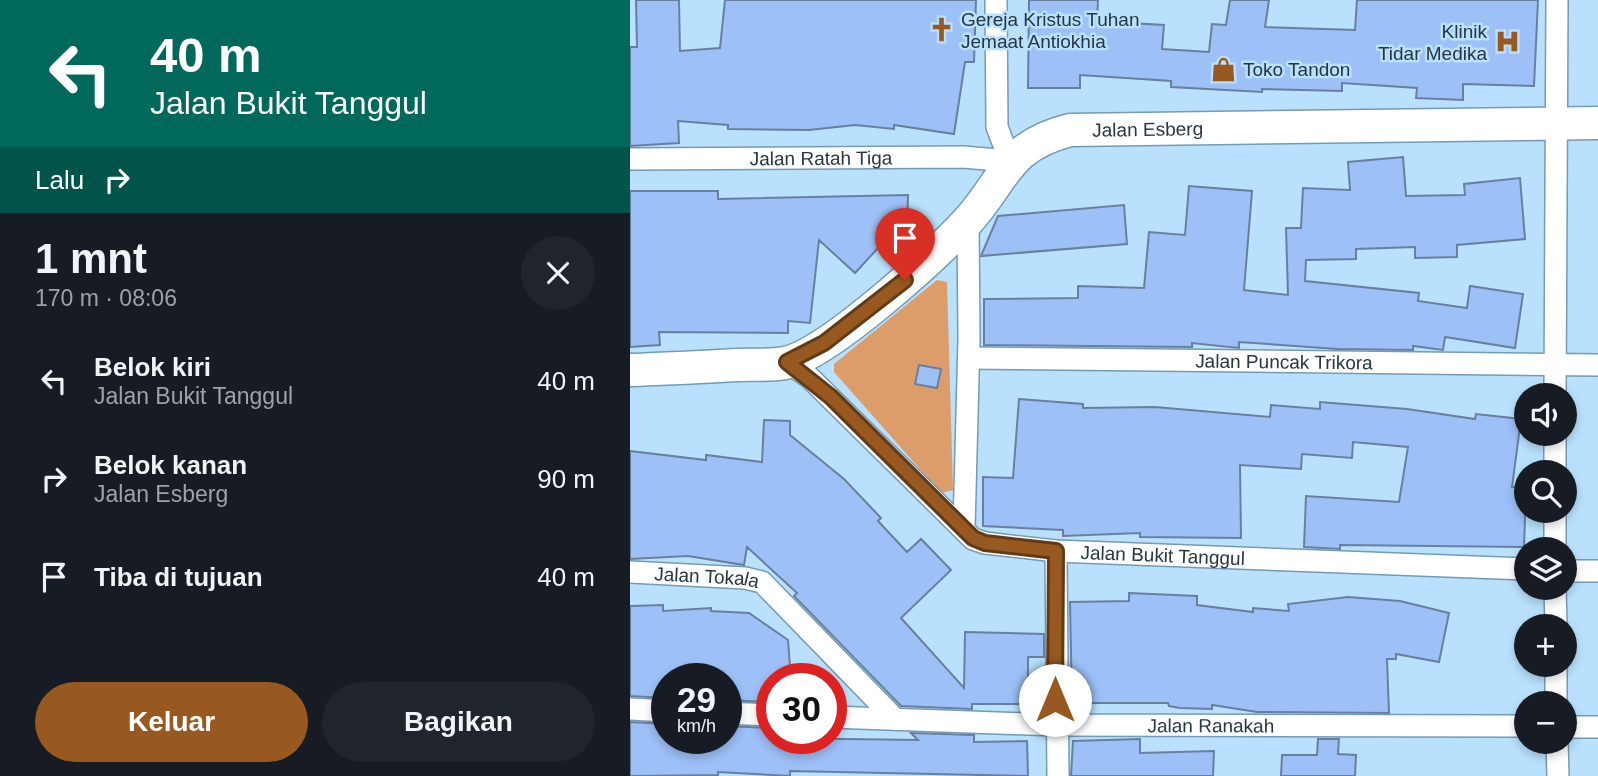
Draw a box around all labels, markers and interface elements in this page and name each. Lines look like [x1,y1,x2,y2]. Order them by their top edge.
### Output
place label: Gereja Kristus Tuhan Jemaat Antiokhia [961,9,1139,52]
church icon: Gereja Kristus Tuhan Jemaat Antiokhia [927,16,955,44]
place label: Klinik Tidar Medika [1378,21,1487,64]
icon: left [35,28,126,119]
text: 40 m [150,28,262,82]
hospital icon: Klinik Tidar Medika [1493,28,1521,56]
shop icon: Toko Tandon [1209,55,1237,83]
place label: Toko Tandon [1243,59,1350,80]
text: Jalan Bukit Tanggul [150,85,427,121]
street label: Jalan Esberg [1092,118,1203,140]
street label: Jalan Ratah Tiga [750,147,893,169]
icon: right [98,161,136,199]
text: Lalu [35,165,84,195]
pin [875,208,935,280]
icon: arrive [886,219,924,257]
text: 1 mnt [35,235,147,282]
button: close [521,236,595,310]
text: 170 m · 08:06 [35,285,177,311]
street label: Jalan Puncak Trikora [1195,350,1373,373]
text: Belok kiri [94,352,211,382]
icon: left [35,362,73,400]
text: 40 m [537,366,595,396]
text: Jalan Bukit Tanggul [94,383,293,409]
map controls [1514,383,1577,754]
button: sound [1514,383,1577,446]
text: Belok kanan [94,450,247,480]
icon: right [35,460,73,498]
button: search [1514,460,1577,523]
text: 90 m [537,464,595,494]
text: Jalan Esberg [94,481,228,507]
button: layers [1514,537,1577,600]
street label: Jalan Bukit Tanggul [1080,541,1245,569]
icon: arrive [35,558,73,596]
text: Tiba di tujuan [94,562,263,592]
text: 40 m [537,562,595,592]
street label: Jalan Tokala [654,563,762,592]
button: + [1514,614,1577,677]
speed limit sign: 30 [756,663,847,754]
position arrow [1018,663,1092,737]
text: 29 [677,680,716,719]
button: Keluar [35,682,308,762]
button: Bagikan [322,682,595,762]
button: − [1514,691,1577,754]
street label: Jalan Ranakah [1147,715,1274,736]
text: km/h [677,716,716,736]

